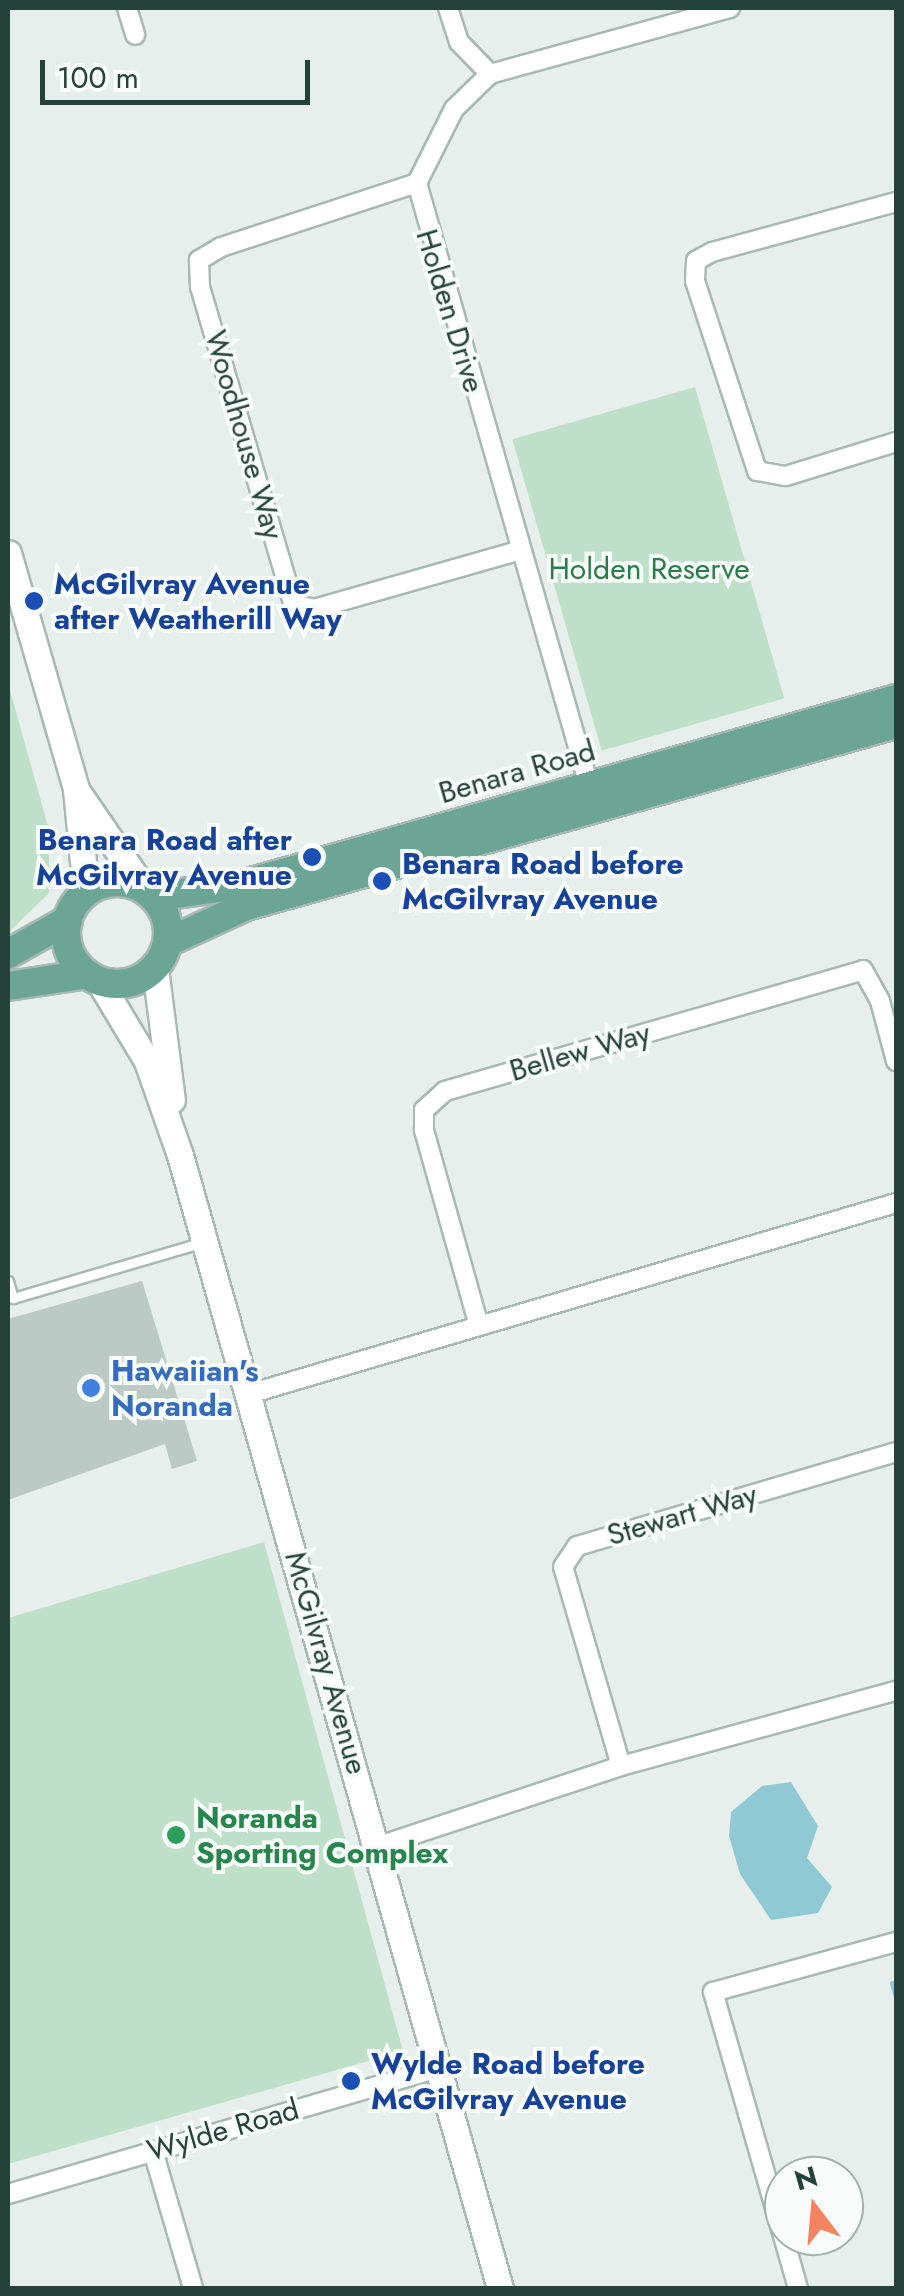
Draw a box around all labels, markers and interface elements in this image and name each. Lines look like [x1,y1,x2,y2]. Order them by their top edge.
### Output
scale bar [45,40,315,102]
text: 100 m [57,56,139,99]
street label: Holden Drive [408,225,492,397]
street label: Woodhouse Way [197,326,291,544]
park label: Holden Reserve [548,551,750,587]
place label: McGilvray Avenue after Weatherill Way [54,566,342,636]
marker: McGilvray Avenue after Weatherill Way [23,590,45,612]
street label: Benara Road [435,733,599,811]
place label: Benara Road after McGilvray Avenue [36,822,292,892]
marker: Benara Road after McGilvray Avenue [301,846,323,868]
place label: Benara Road before McGilvray Avenue [402,846,684,916]
marker: Benara Road before McGilvray Avenue [371,870,393,892]
street label: Bellew Way [506,1015,654,1089]
place label: Hawaiian's Noranda [111,1353,259,1424]
marker: Hawaiian's Noranda [80,1377,102,1399]
street label: Stewart Way [603,1476,761,1554]
street label: McGilvray Avenue [277,1547,375,1779]
place label: Noranda Sporting Complex [196,1800,448,1870]
marker: Noranda Sporting Complex [165,1824,187,1846]
place label: Wylde Road before McGilvray Avenue [371,2046,645,2116]
marker: Wylde Road before McGilvray Avenue [340,2070,362,2092]
street label: Wylde Road [143,2091,303,2169]
north arrow [764,2156,864,2256]
text: N [790,2156,822,2201]

